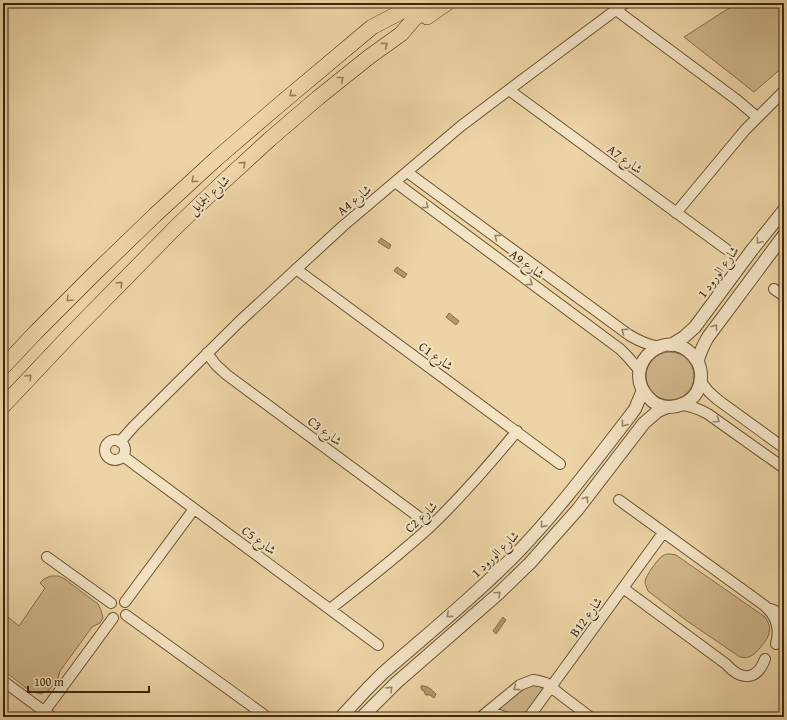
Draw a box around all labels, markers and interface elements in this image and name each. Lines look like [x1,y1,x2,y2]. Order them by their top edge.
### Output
one-way arrow [381,42,388,50]
one-way arrow [337,77,344,84]
one-way arrow [289,90,296,97]
street label: A7 شارع [602,140,647,180]
one-way arrow [238,161,246,169]
street label: شارع الجمايل [184,171,235,221]
one-way arrow [191,175,199,183]
street label: A4 شارع [333,180,377,222]
one-way arrow [422,201,429,209]
one-way arrow [494,235,501,242]
one-way arrow [757,236,764,243]
street label: شارع الورود 1 [693,242,745,303]
street label: A9 شارع [504,244,549,285]
one-way arrow [526,278,533,285]
one-way arrow [115,281,123,289]
one-way arrow [66,294,74,302]
one-way arrow [710,325,717,332]
one-way arrow [621,328,628,336]
street label: C1 شارع [414,337,457,377]
one-way arrow [25,374,32,382]
street label: C3 شارع [303,412,346,452]
one-way arrow [713,415,720,422]
one-way arrow [622,419,629,426]
one-way arrow [581,496,588,503]
street label: C2 شارع [400,497,443,539]
one-way arrow [540,520,547,528]
street label: C5 شارع [237,521,280,561]
street label: شارع الورود 1 [467,526,525,583]
one-way arrow [493,591,501,599]
street label: B12 شارع [565,593,609,642]
one-way arrow [447,611,454,618]
scale bar [28,668,149,694]
text: 100 m [34,673,64,690]
one-way arrow [513,683,520,691]
one-way arrow [385,686,393,694]

